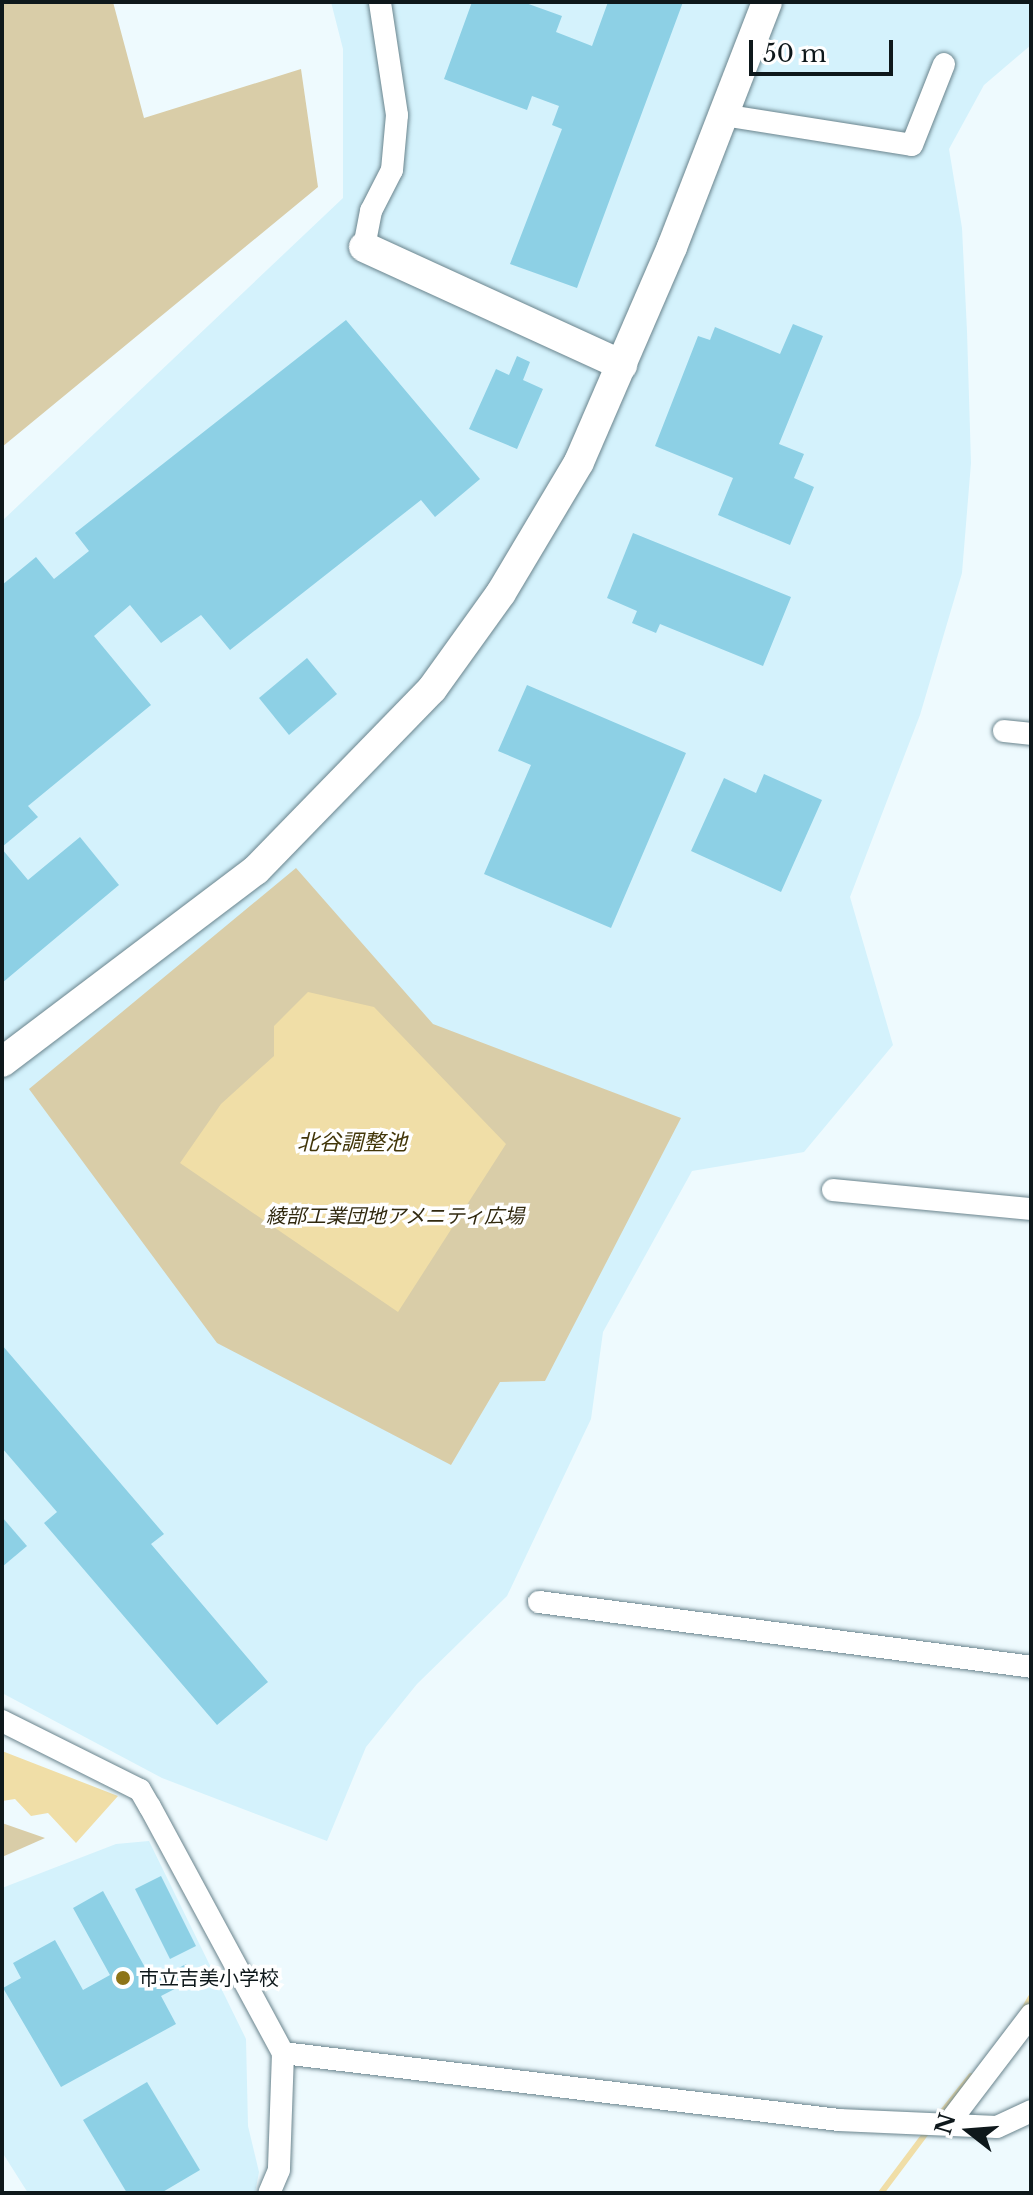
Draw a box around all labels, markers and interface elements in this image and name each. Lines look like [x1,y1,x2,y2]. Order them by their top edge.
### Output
scale bar [753,24,897,74]
text: 50 m [763,39,826,68]
water label: 北谷調整池 [297,1130,407,1156]
park label: 綾部工業団地アメニティ広場 [265,1204,525,1228]
place label: 市立吉美小学校 [139,1966,279,1990]
marker: 市立吉美小学校 [114,1969,132,1987]
north arrow [929,2091,1009,2171]
text: N [930,2110,962,2138]

